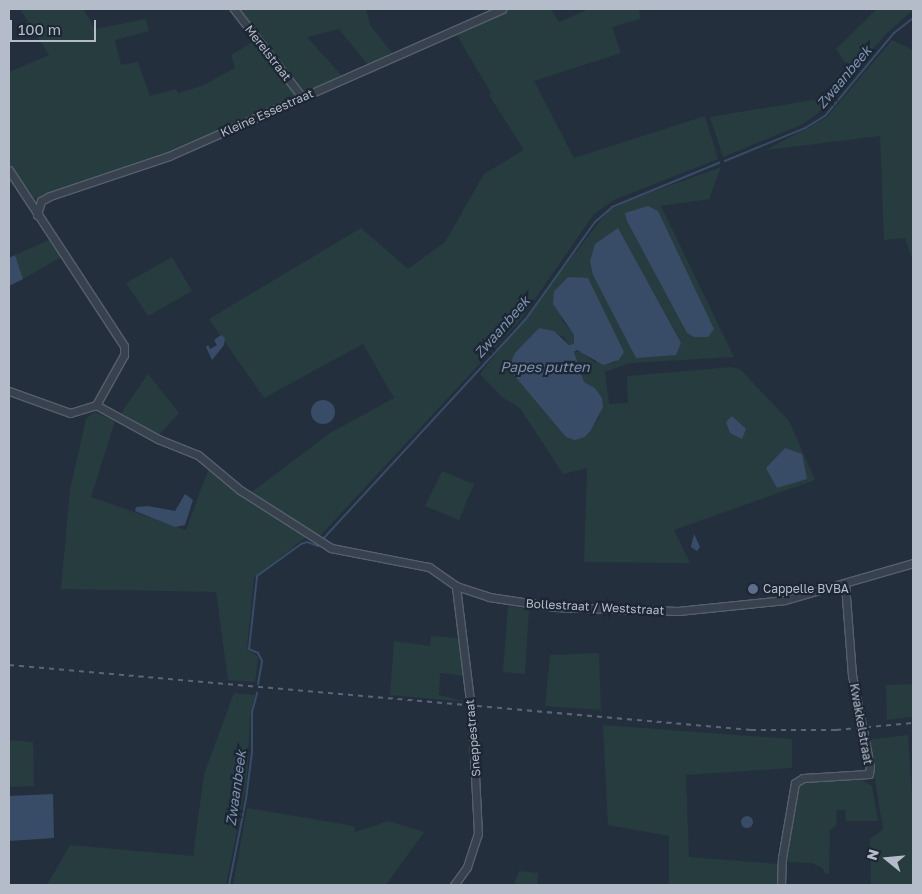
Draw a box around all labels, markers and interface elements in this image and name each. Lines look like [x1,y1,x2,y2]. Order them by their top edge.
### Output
scale bar [12,10,99,42]
text: 100 m [18,20,61,38]
street label: Merelstraat [242,22,294,84]
water label: Zwaanbeek [813,42,875,112]
street label: Kleine Essestraat [218,86,316,140]
water label: Zwaanbeek [471,293,533,361]
water label: Papes putten [500,359,590,375]
place label: Cappelle BVBA [763,582,849,596]
marker: Cappelle BVBA [747,583,759,595]
street label: Bollestraat / Weststraat [525,596,665,618]
street label: Kwakkelstraat [847,682,875,766]
street label: Sneppestraat [462,699,484,777]
water label: Zwaanbeek [222,749,250,827]
north arrow [862,834,912,884]
text: N [862,847,882,862]

